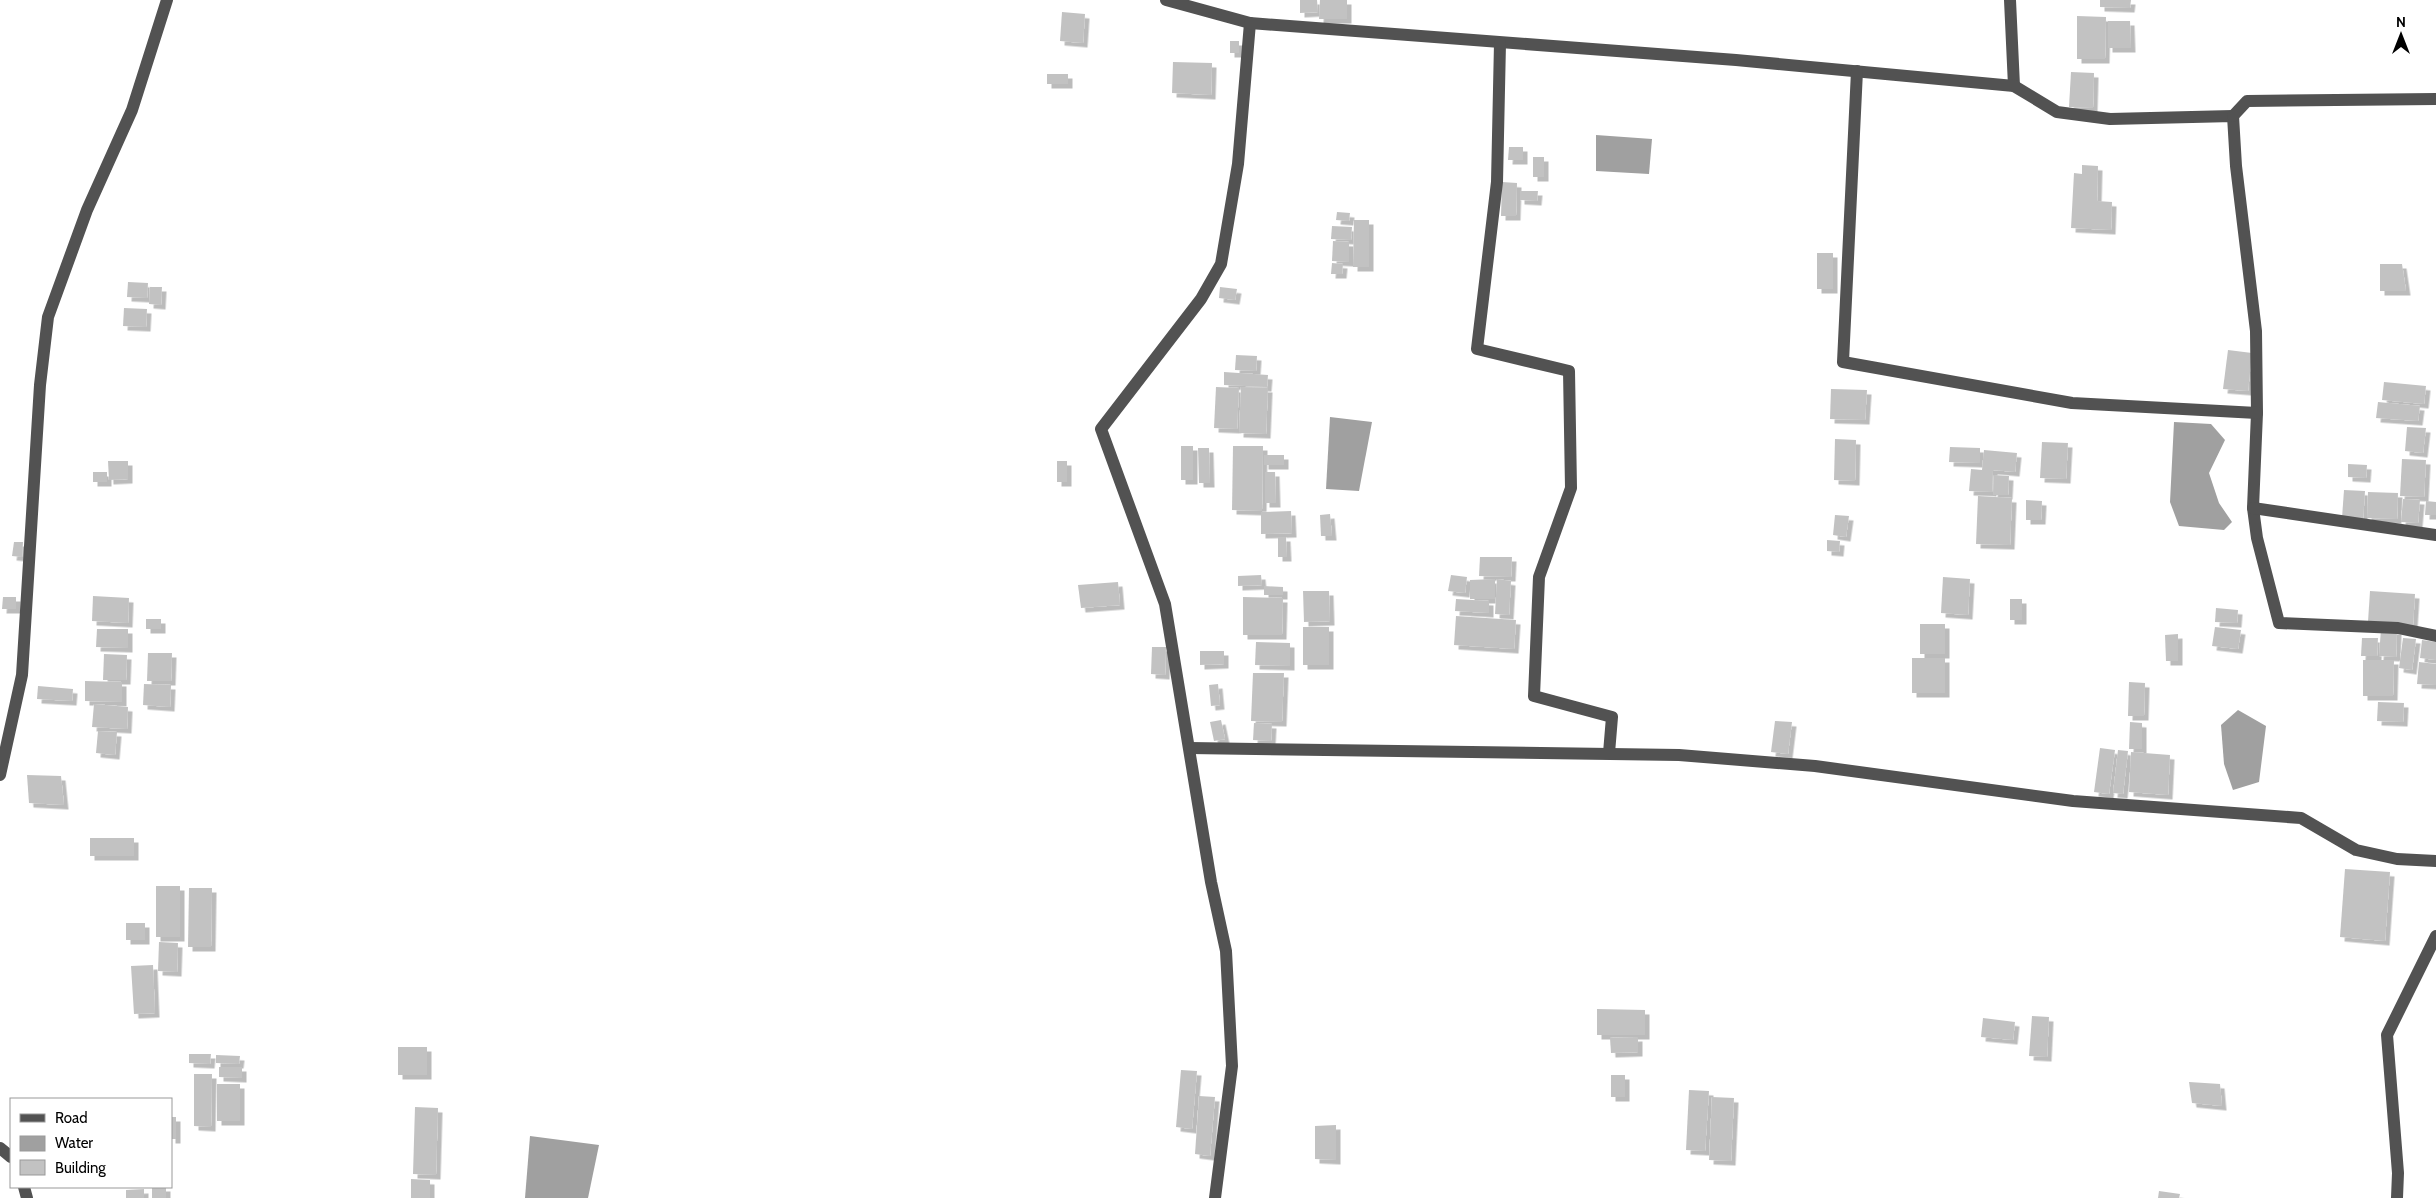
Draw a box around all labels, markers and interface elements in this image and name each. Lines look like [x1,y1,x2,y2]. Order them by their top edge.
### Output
north arrow [2376,10,2426,60]
text: N [2396,13,2406,31]
legend [10,1098,172,1188]
text: Road [55,1109,88,1127]
text: Water [55,1134,93,1152]
text: Building [55,1159,106,1177]

